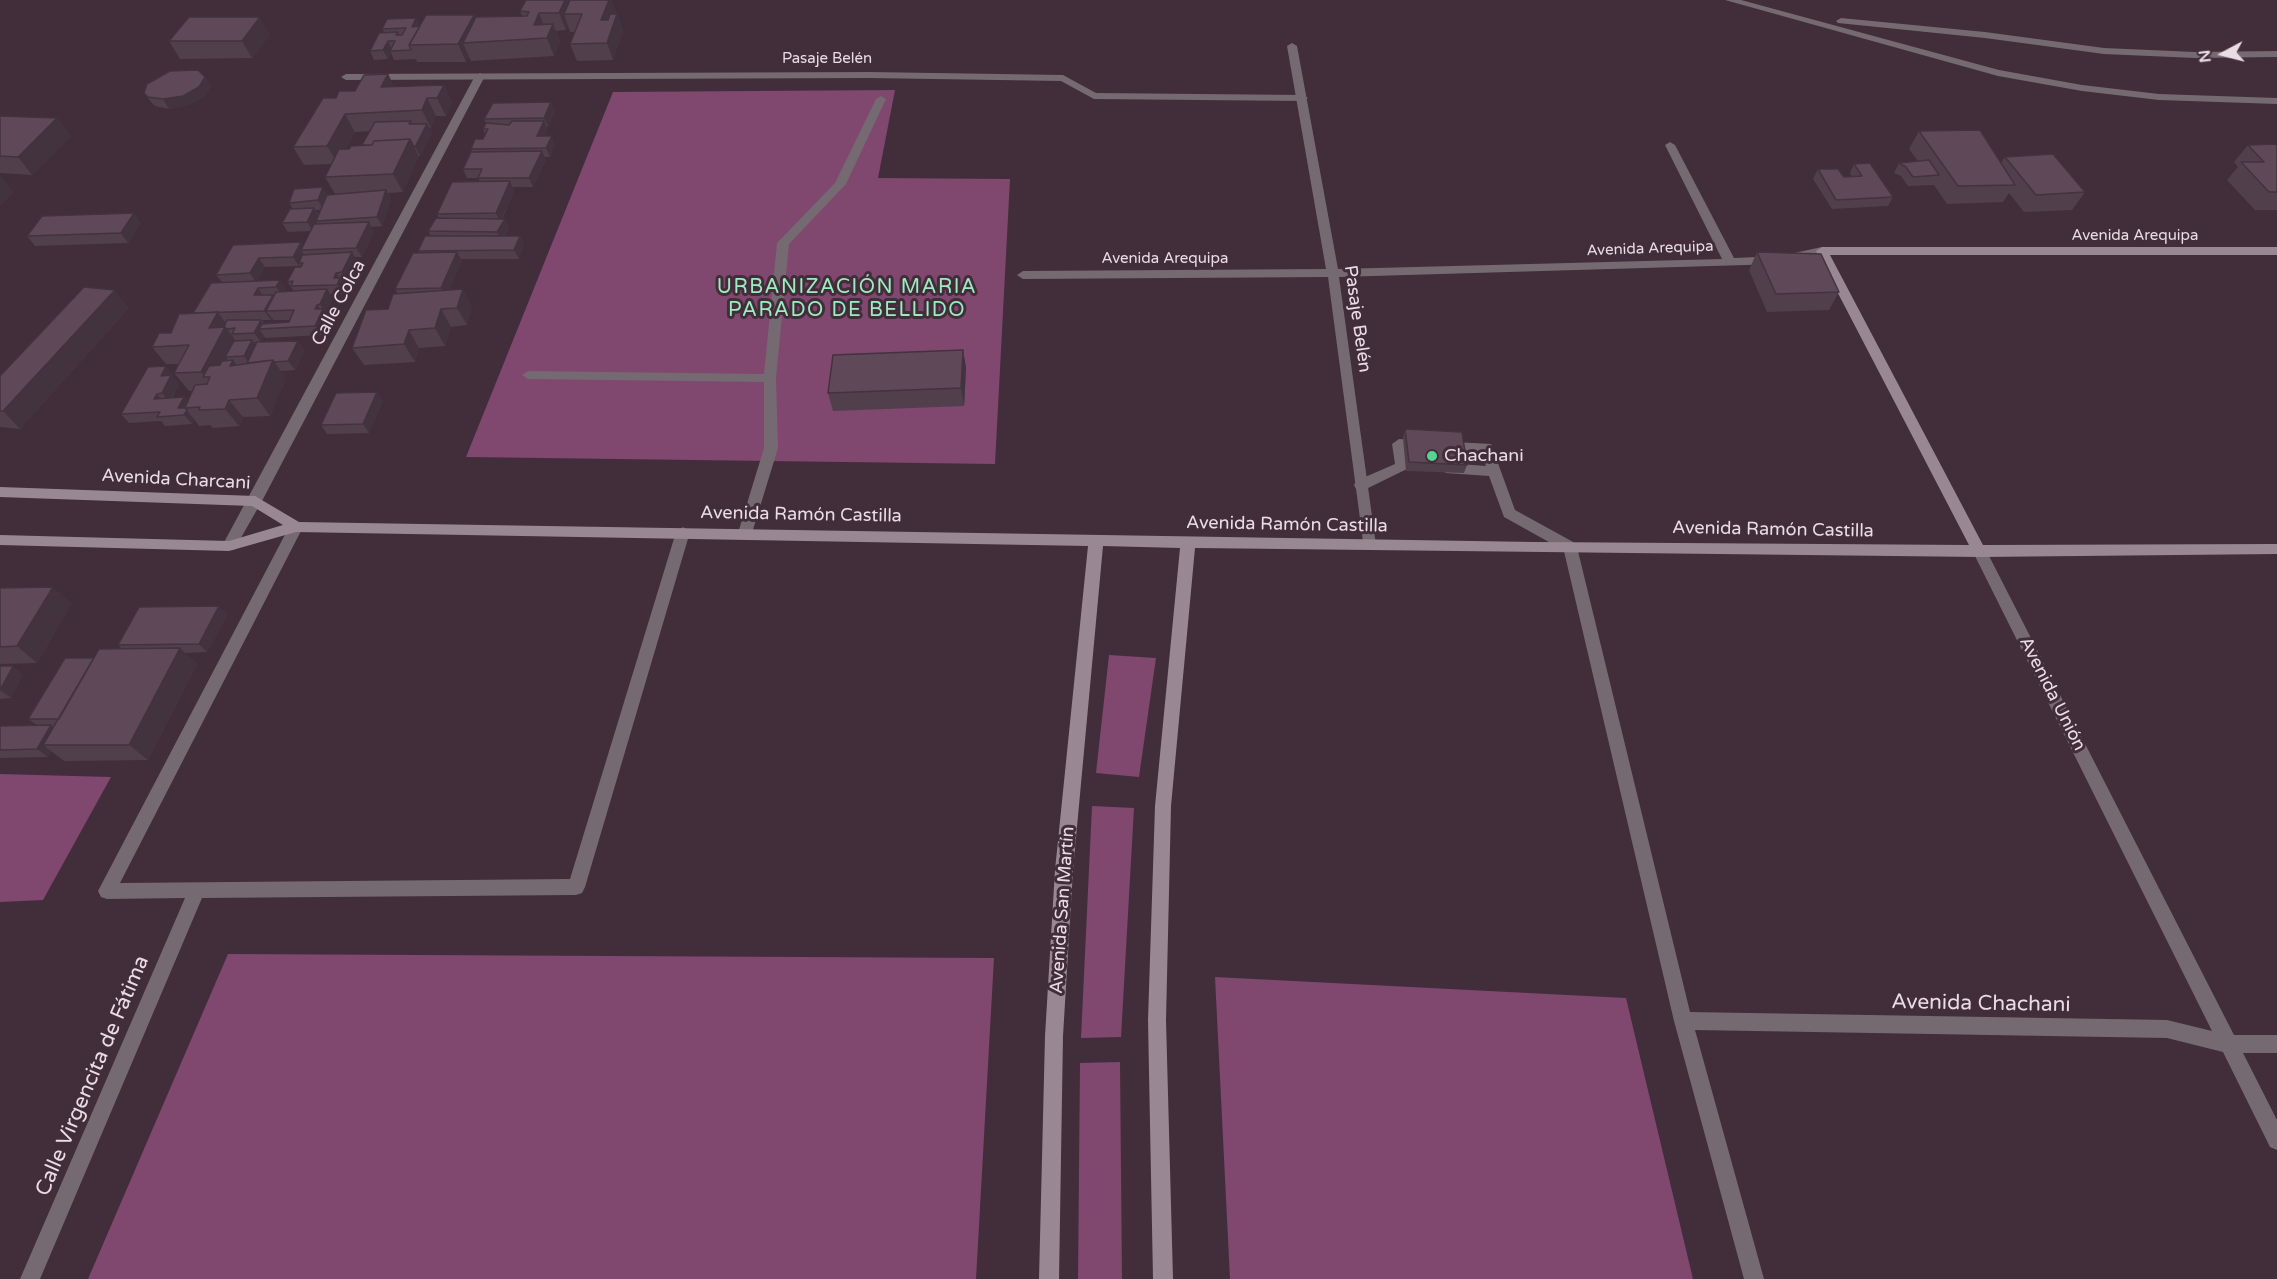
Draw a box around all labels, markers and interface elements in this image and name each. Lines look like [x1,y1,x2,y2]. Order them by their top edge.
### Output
north arrow [2193,24,2253,84]
text: N [2194,49,2216,64]
street label: Pasaje Belén [782,50,872,68]
street label: Avenida Arequipa [2072,227,2198,245]
street label: Avenida Arequipa [1586,238,1714,260]
street label: Avenida Arequipa [1102,250,1228,268]
street label: Calle Colca [307,257,371,349]
street label: Pasaje Belén [1339,264,1375,374]
district label: URBANIZACIÓN MARIA PARADO DE BELLIDO [717,276,977,323]
place label: Chachani [1444,445,1524,467]
marker: Chachani [1425,449,1439,463]
street label: Avenida Charcani [101,465,251,495]
street label: Avenida Ramón Castilla [700,502,902,528]
street label: Avenida Ramón Castilla [1186,512,1388,538]
street label: Avenida Ramón Castilla [1672,517,1874,543]
street label: Avenida Unión [2014,634,2090,754]
street label: Avenida San Martín [1046,826,1080,994]
street label: Calle Virgencita de Fátima [31,952,155,1200]
street label: Avenida Chachani [1891,990,2071,1018]

